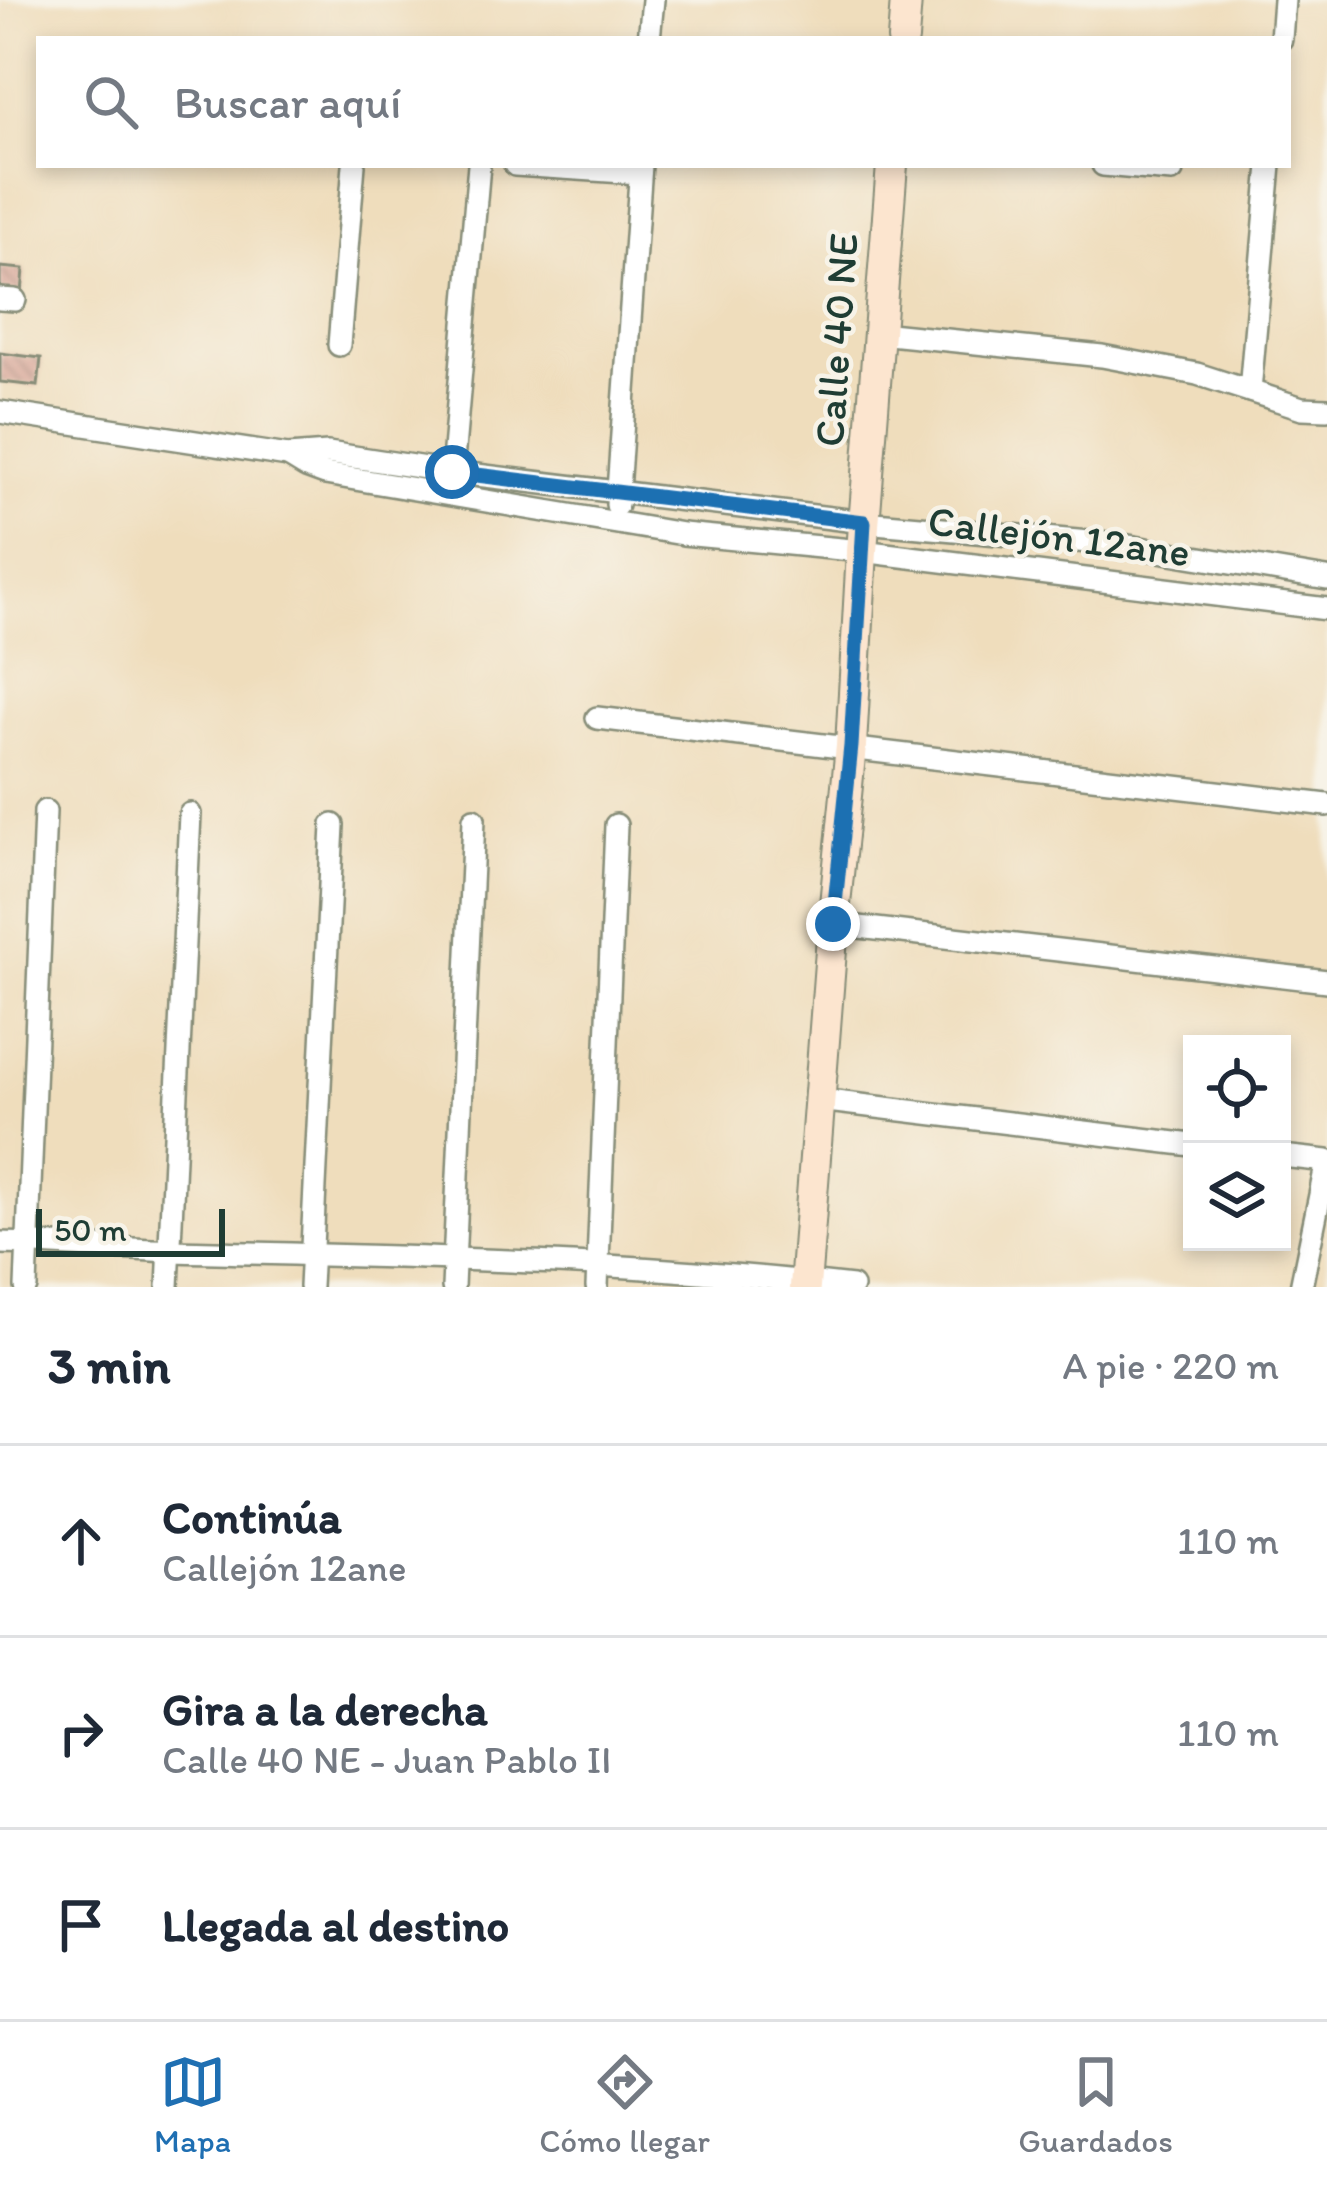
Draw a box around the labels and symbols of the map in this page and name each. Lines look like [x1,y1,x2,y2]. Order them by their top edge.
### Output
street label: Calle 40 NE [803,231,869,449]
route start [425,445,479,499]
street label: Callejón 12ane [925,495,1193,577]
route end [806,897,860,951]
scale bar [36,1203,225,1256]

